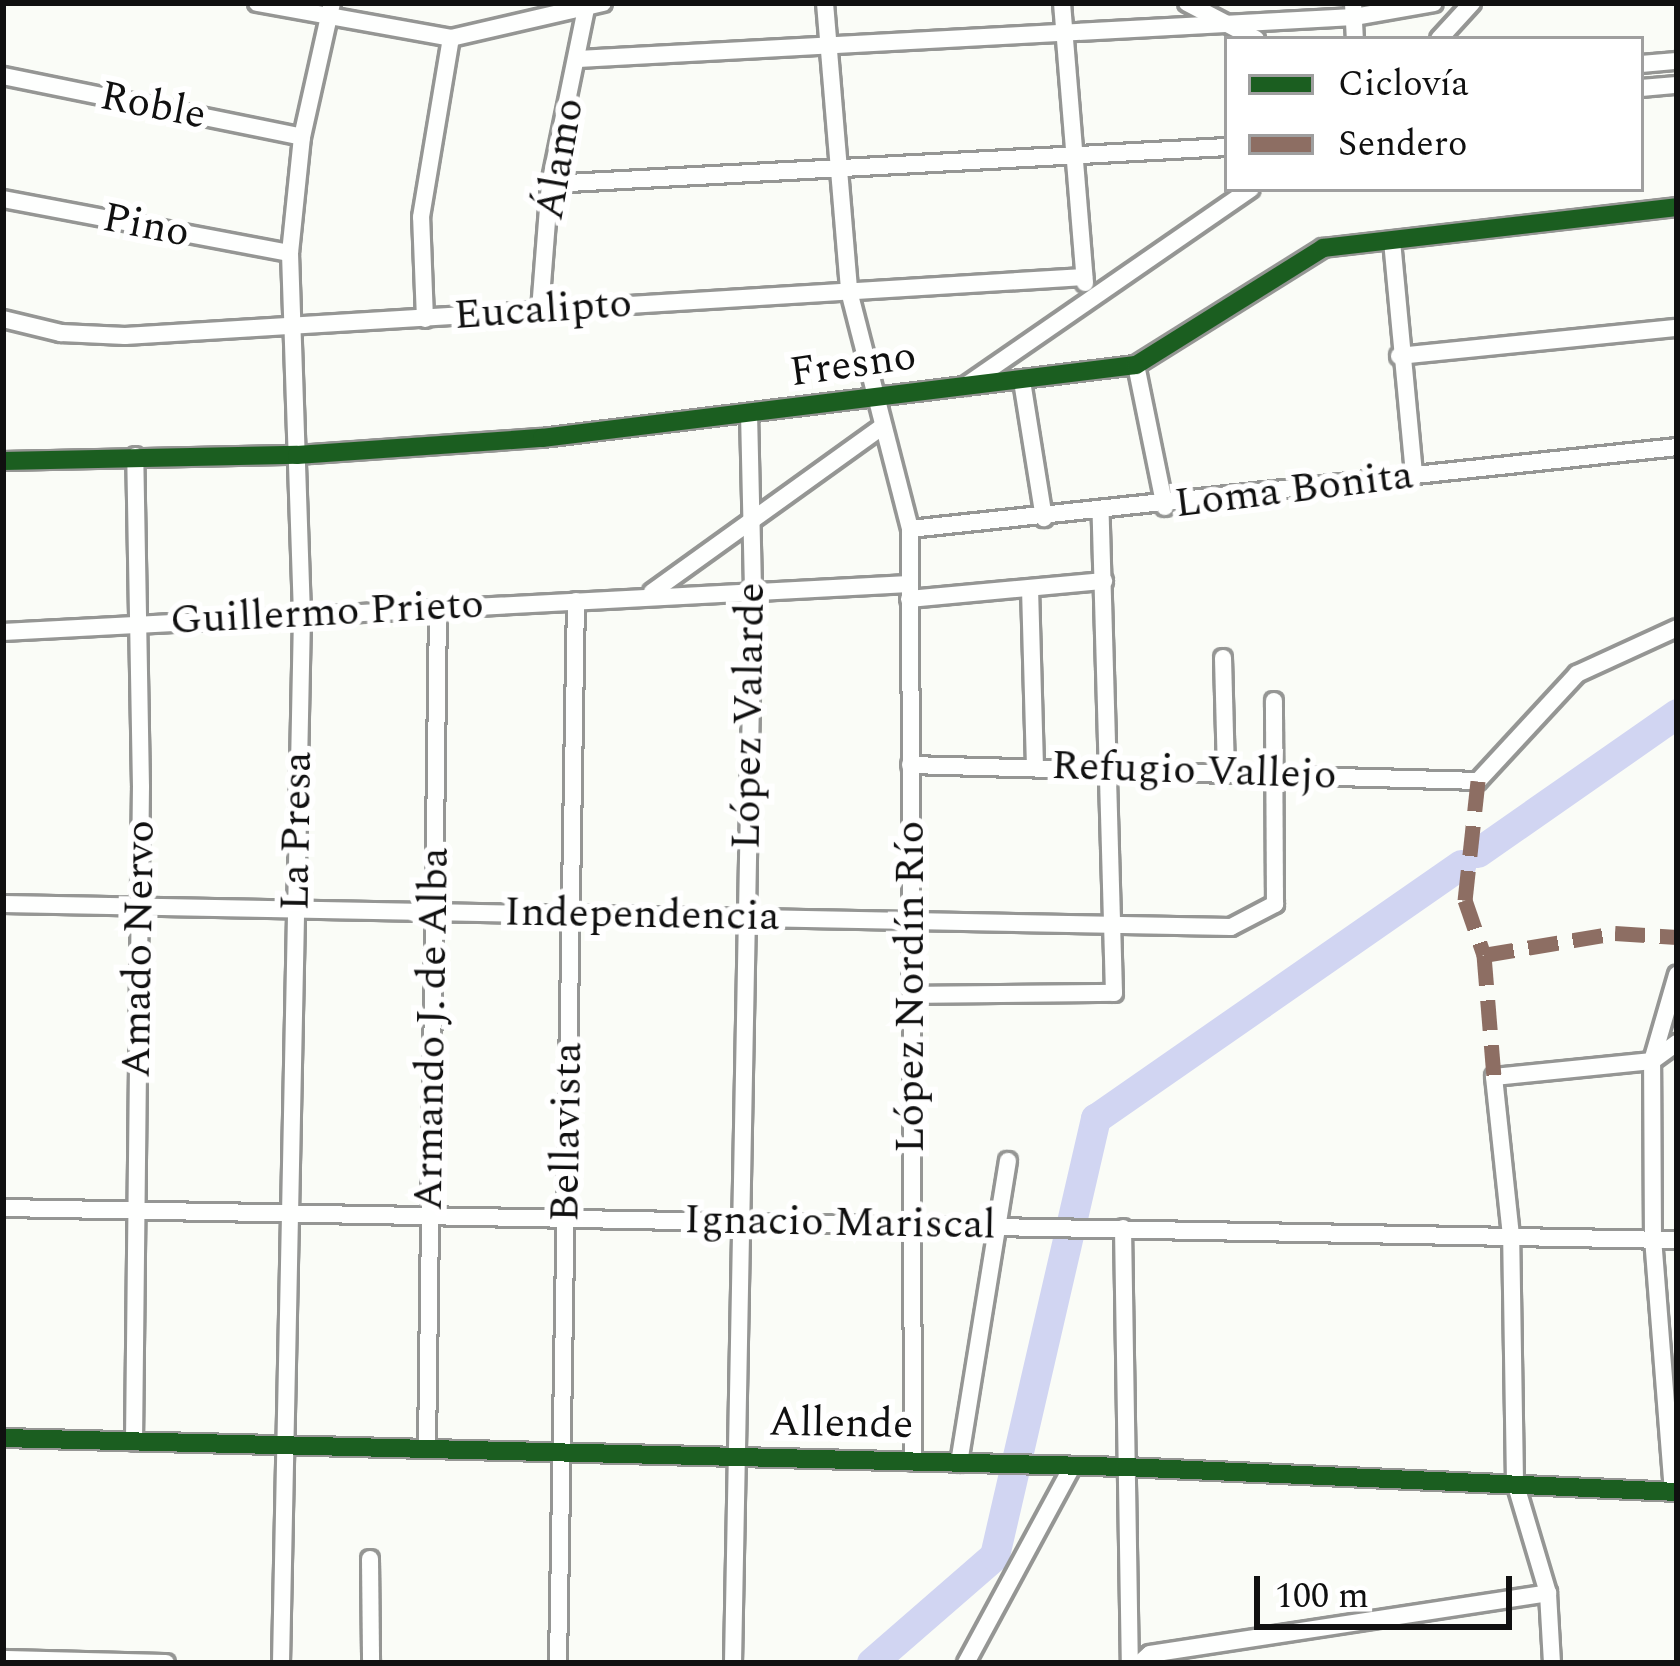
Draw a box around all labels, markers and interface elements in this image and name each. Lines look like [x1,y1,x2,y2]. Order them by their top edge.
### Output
legend [1224,36,1644,192]
text: Ciclovía [1338,57,1469,112]
street label: Roble [96,71,210,141]
street label: Álamo [525,94,595,224]
text: Sendero [1338,117,1468,172]
street label: Pino [98,193,194,259]
street label: Eucalipto [452,279,634,341]
street label: Fresno [787,331,919,399]
street label: Loma Bonita [1172,450,1416,530]
street label: Guillermo Prieto [169,580,485,646]
street label: López Valarde [721,582,777,850]
street label: Refugio Vallejo [1050,741,1338,801]
street label: La Presa [270,751,324,911]
street label: Amado Nervo [112,820,166,1078]
street label: López Nordín Río [886,821,936,1153]
street label: Armando J. de Alba [404,847,460,1211]
street label: Independencia [504,887,780,943]
street label: Bellavista [540,1042,594,1222]
street label: Ignacio Mariscal [684,1195,996,1251]
street label: Allende [768,1398,914,1450]
scale bar [1260,1552,1518,1626]
text: 100 m [1275,1569,1369,1624]

